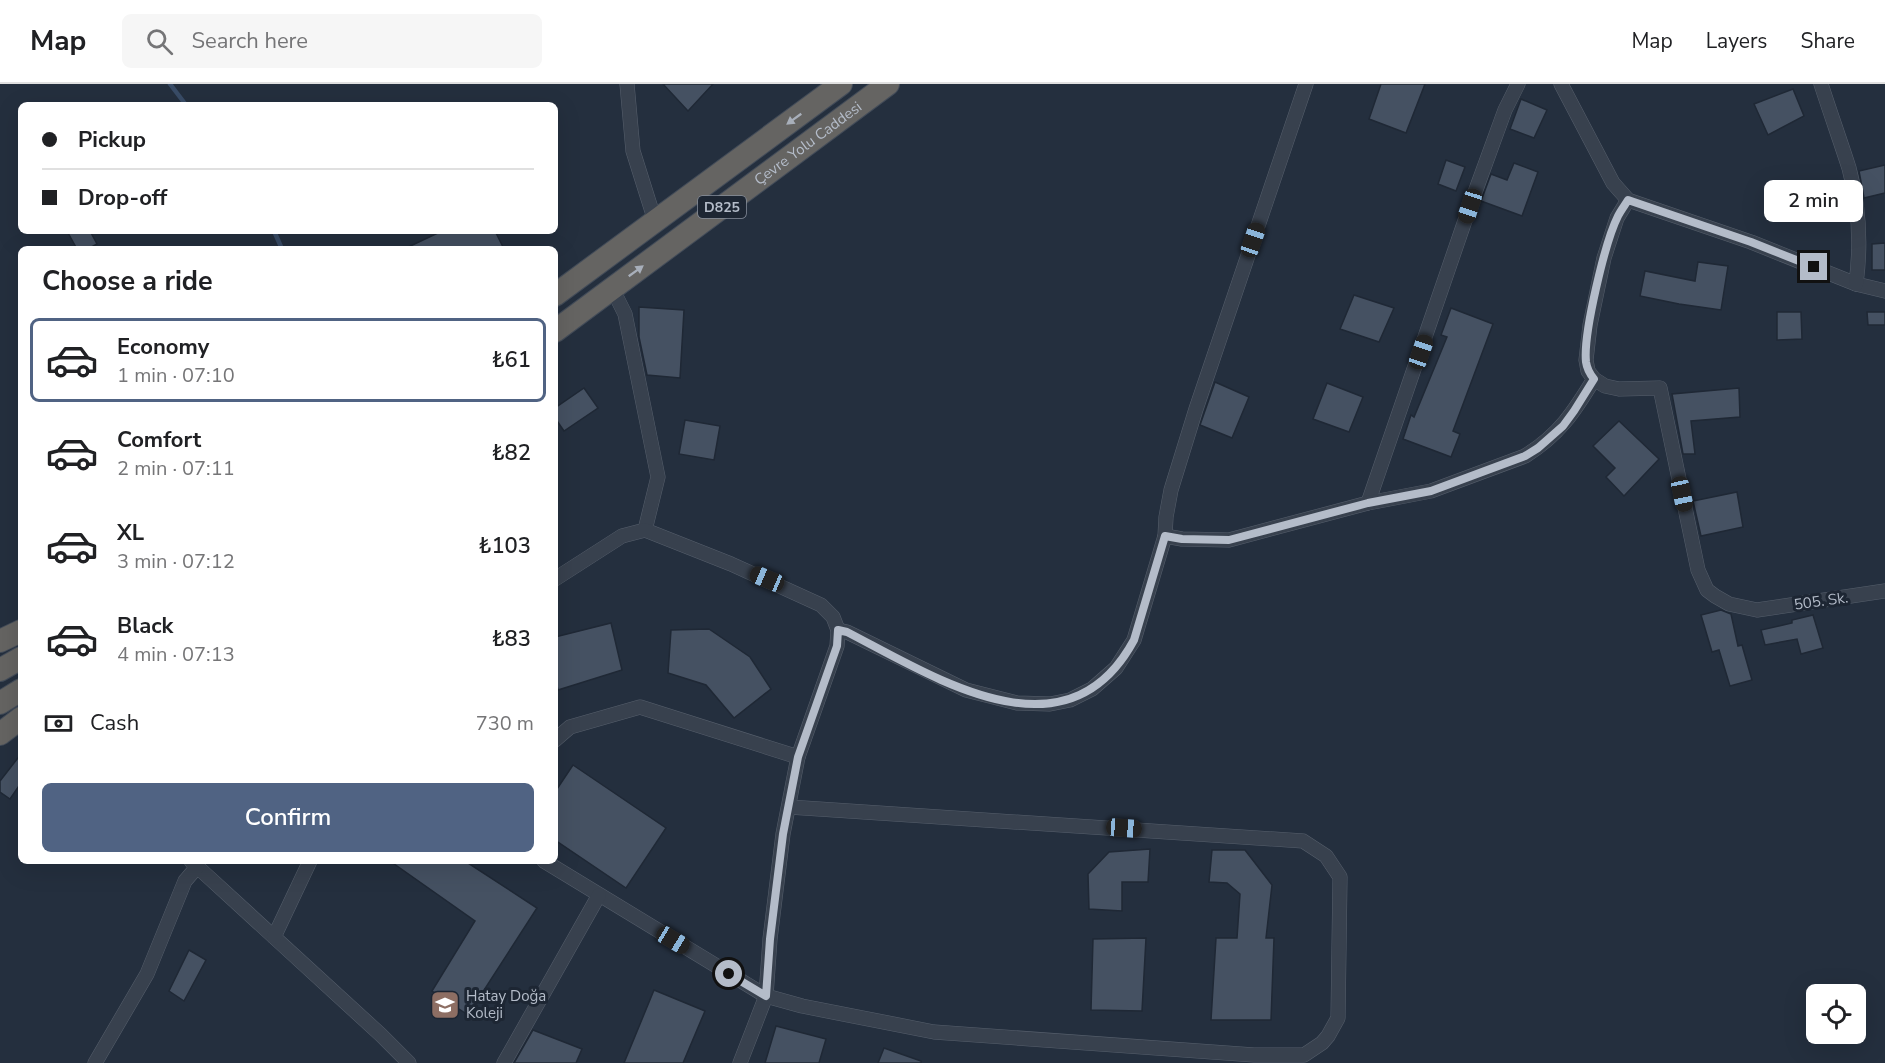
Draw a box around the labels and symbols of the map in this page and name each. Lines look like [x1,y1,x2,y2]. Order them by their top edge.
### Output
street label: Çevre Yolu Caddesi [750,97,866,190]
one-way arrow [786,113,802,125]
callout: 2 min [1764,180,1864,222]
car [1456,186,1484,226]
road number: D825 [698,196,746,218]
car [1239,220,1267,260]
route end [1800,253,1827,280]
one-way arrow [628,265,643,277]
car [1407,332,1435,372]
car [1669,475,1695,513]
car [747,564,787,594]
street label: 505. Sk. [1793,587,1849,615]
car [1105,818,1143,838]
car [653,923,693,957]
route start [715,960,742,987]
place label: Hatay Doğa Koleji [466,986,546,1023]
school or university icon: Hatay Doğa Koleji [429,989,461,1021]

